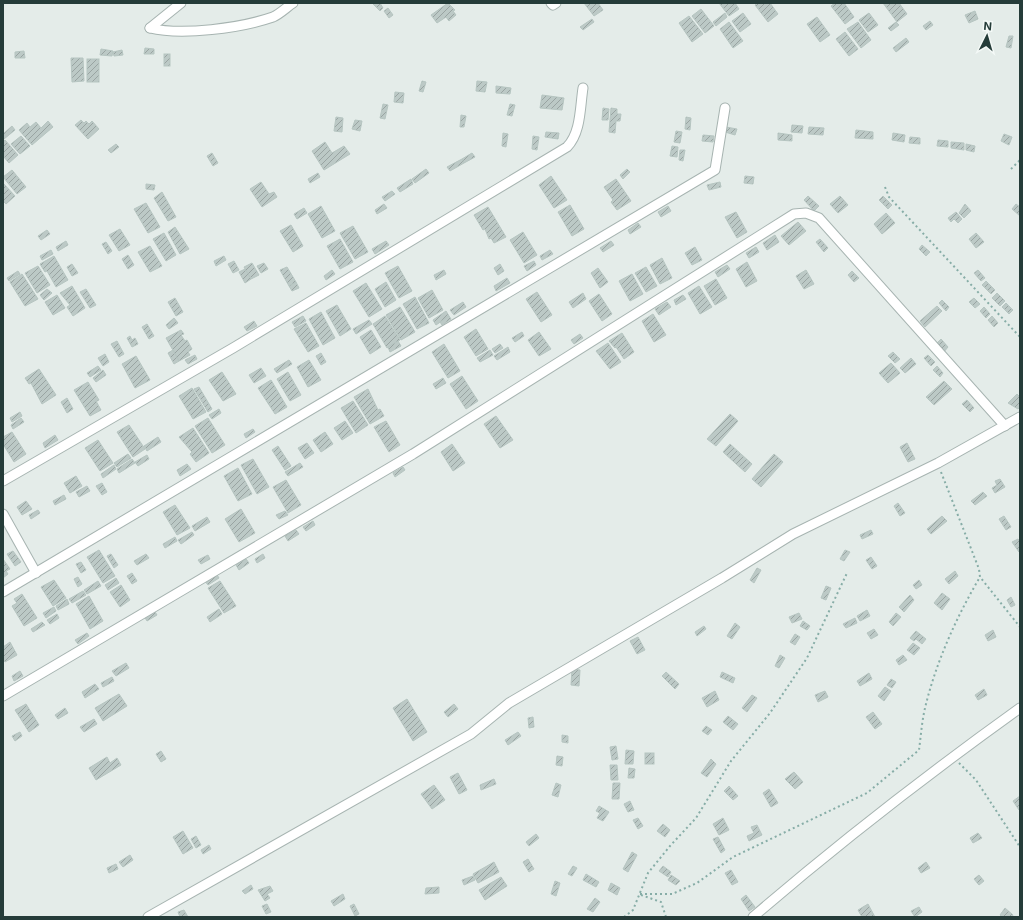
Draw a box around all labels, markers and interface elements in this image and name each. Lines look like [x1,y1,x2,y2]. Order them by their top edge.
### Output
north arrow [967,16,1007,56]
text: N [983,19,993,33]

